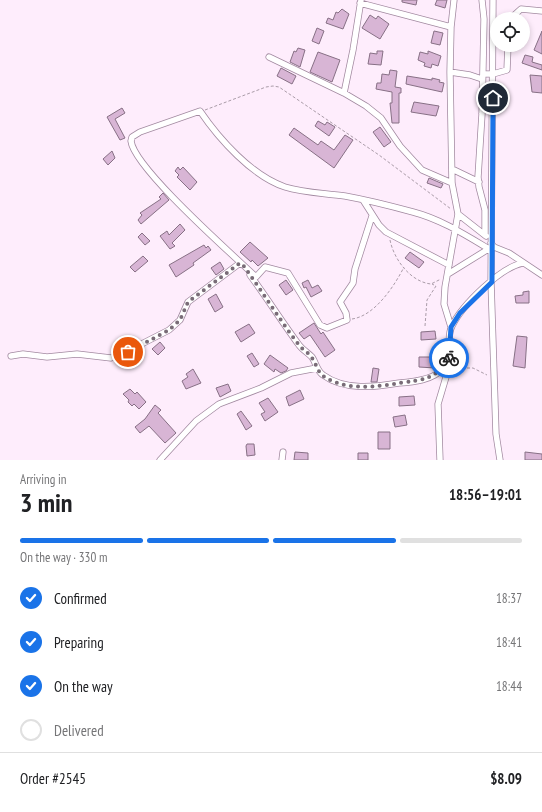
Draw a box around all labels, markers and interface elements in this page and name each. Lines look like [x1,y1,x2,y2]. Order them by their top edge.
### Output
map controls [490,12,530,52]
button: locate [490,12,530,52]
pin [476,81,510,115]
icon: home [482,87,504,109]
pin [111,335,145,369]
courier [429,338,469,378]
icon: bag [117,341,139,363]
icon: bike [438,347,460,369]
text: Arriving in [20,471,67,488]
text: 18:56–19:01 [449,485,522,504]
text: 3 min [20,486,73,519]
text: On the way · 330 m [20,549,107,566]
icon: check [20,587,42,609]
text: Confirmed [54,589,107,608]
text: 18:37 [496,590,522,607]
icon: check [20,631,42,653]
text: Preparing [54,633,104,652]
text: 18:41 [496,634,522,651]
icon: check [20,675,42,697]
text: On the way [54,677,113,696]
text: 18:44 [496,678,522,695]
text: Delivered [54,721,104,740]
text: Order #2545 [20,769,86,788]
text: $8.09 [490,769,522,788]

